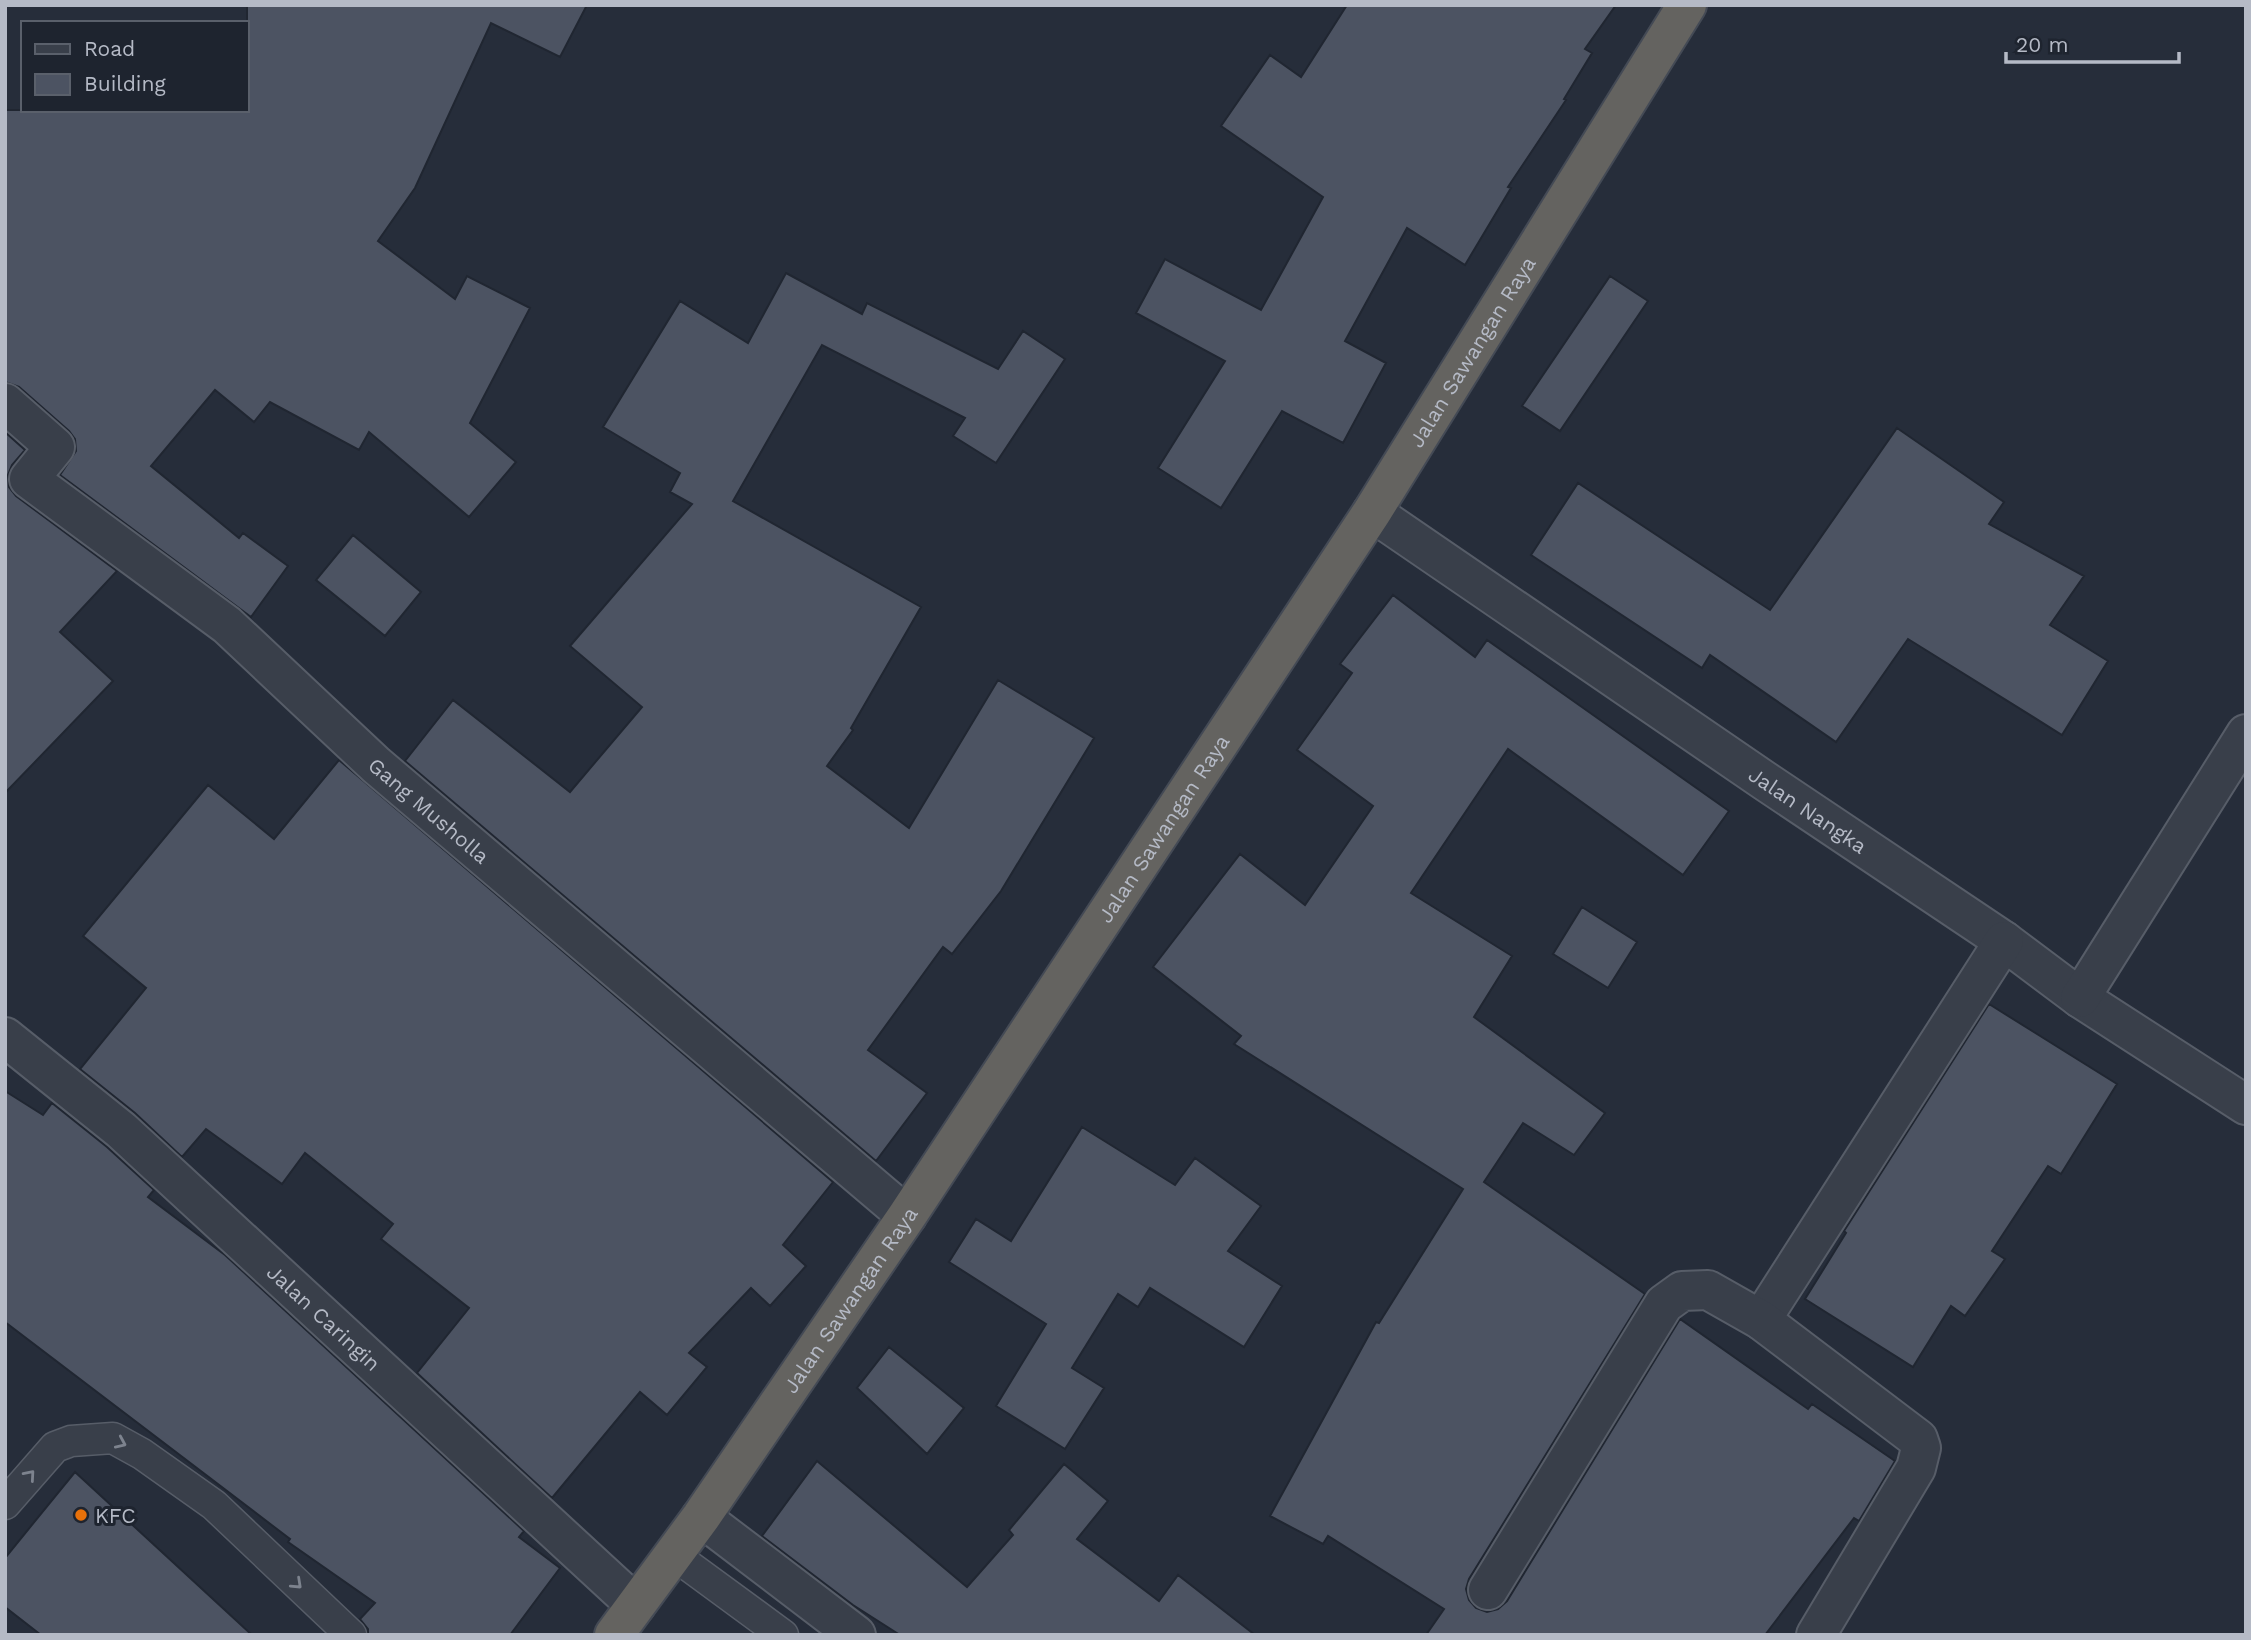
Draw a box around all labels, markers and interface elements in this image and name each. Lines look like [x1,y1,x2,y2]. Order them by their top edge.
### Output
legend [21,21,248,112]
scale bar [2006,21,2179,65]
text: 20 m [2016,32,2068,57]
text: Road [84,36,135,61]
text: Building [84,71,166,96]
street label: Jalan Sawangan Raya [1403,251,1540,452]
street label: Jalan Sawangan Raya [1092,730,1234,927]
street label: Gang Musholla [364,752,495,868]
street label: Jalan Nangka [1744,761,1872,858]
street label: Jalan Sawangan Raya [777,1202,922,1397]
street label: Jalan Caringin [262,1259,386,1376]
one-way arrow [114,1435,126,1449]
one-way arrow [22,1471,34,1484]
place label: KFC [95,1503,136,1528]
marker: KFC [73,1507,89,1523]
one-way arrow [289,1576,302,1589]

